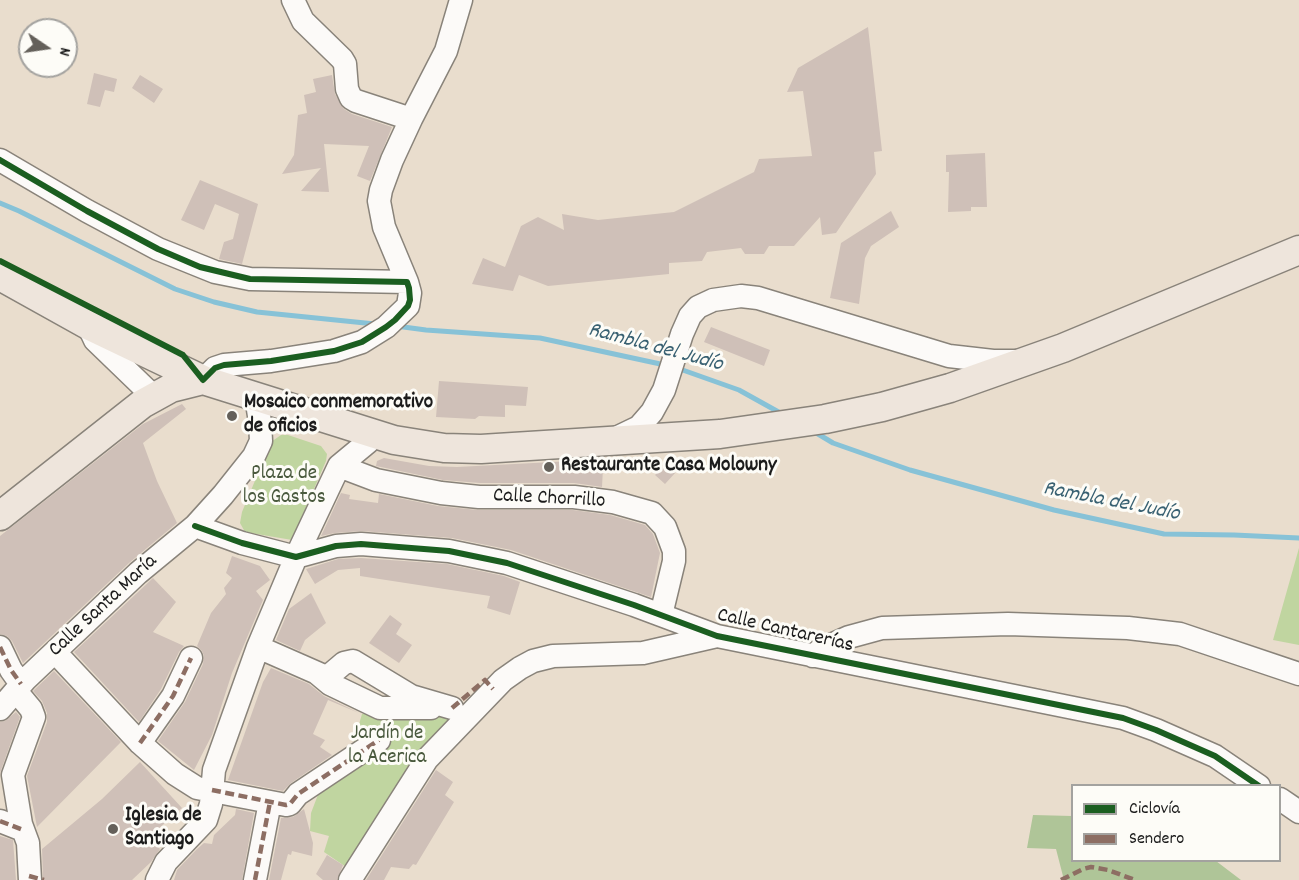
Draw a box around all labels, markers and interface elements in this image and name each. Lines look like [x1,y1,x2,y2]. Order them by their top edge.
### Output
north arrow [18,18,78,78]
text: N [52,45,76,58]
water label: Rambla del Judío [585,318,725,380]
place label: Mosaico conmemorativo de oficios [244,391,433,441]
marker: Mosaico conmemorativo de oficios [225,409,239,423]
place label: Restaurante Casa Molowny [561,454,777,480]
marker: Restaurante Casa Molowny [542,460,556,474]
park label: Plaza de los Gastos [242,462,326,512]
water label: Rambla del Judío [1041,477,1181,529]
street label: Calle Chorrillo [492,484,606,516]
street label: Calle Santa María [45,550,163,664]
street label: Calle Cantarerías [714,604,856,660]
park label: Jardín de la Acerica [348,722,426,772]
legend [1071,784,1281,862]
text: Ciclovía [1129,797,1180,822]
place label: Iglesia de Santiago [125,804,201,854]
marker: Iglesia de Santiago [106,822,120,836]
text: Sendero [1129,827,1184,852]

